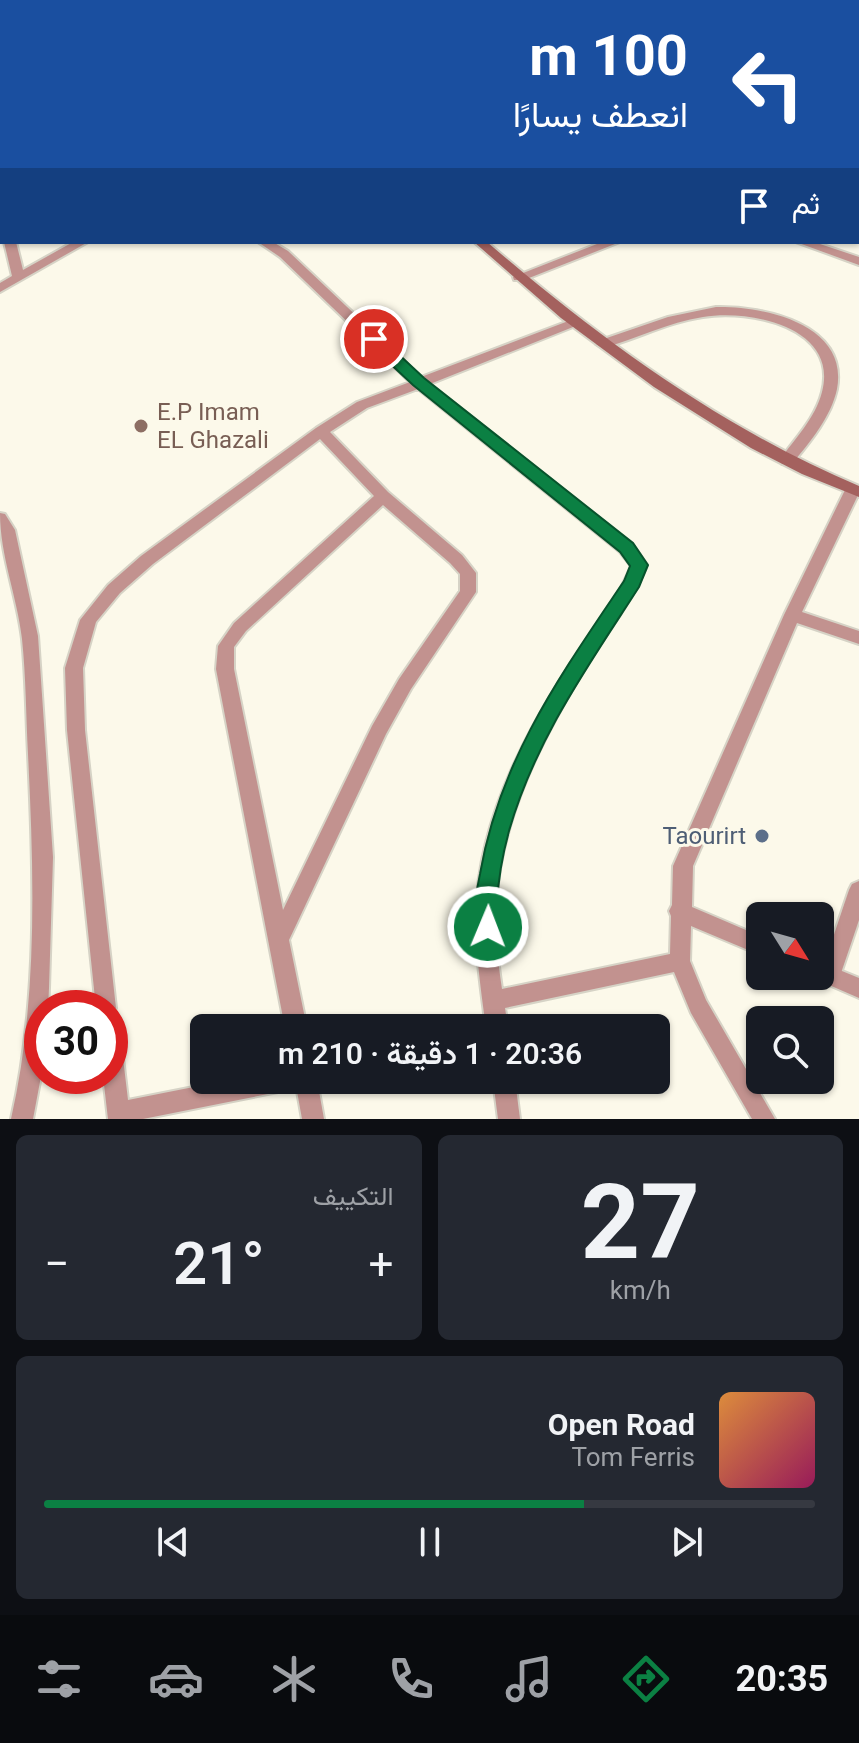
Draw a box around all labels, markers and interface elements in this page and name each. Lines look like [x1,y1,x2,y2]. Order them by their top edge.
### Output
text: 100 m [529,23,688,89]
icon: left [716,32,820,136]
text: انعطف يسارًا [513,94,688,136]
icon: arrive [732,184,776,228]
text: ثم [792,186,820,221]
pin [340,305,408,373]
icon: arrive [352,317,396,361]
place label: E.P Imam EL Ghazali [157,398,269,454]
marker: E.P Imam EL Ghazali [132,417,150,435]
place label: Taourirt [662,822,746,850]
marker: Taourirt [753,827,771,845]
position arrow [446,885,530,969]
north arrow [746,902,834,990]
map controls [746,902,834,1094]
speed limit sign: 30 [24,990,128,1094]
button: search [746,1006,834,1094]
text: 20:36 · 1 دقيقة · 210 m [278,1036,582,1071]
text: 27 [581,1162,700,1283]
text: التكييف [313,1181,394,1211]
text: 21° [173,1228,265,1299]
text: − [44,1238,69,1290]
text: + [369,1238,394,1290]
text: km/h [610,1275,671,1305]
text: Open Road [548,1407,695,1442]
text: Tom Ferris [571,1442,695,1472]
icon: previous [151,1520,195,1564]
icon: pause [408,1520,452,1564]
icon: next [665,1520,709,1564]
icon: filters [31,1651,87,1707]
icon: car [148,1651,204,1707]
icon: climate [266,1651,322,1707]
icon: phone [383,1651,439,1707]
icon: music [501,1651,557,1707]
icon: directions [618,1651,674,1707]
text: 20:35 [736,1658,828,1700]

